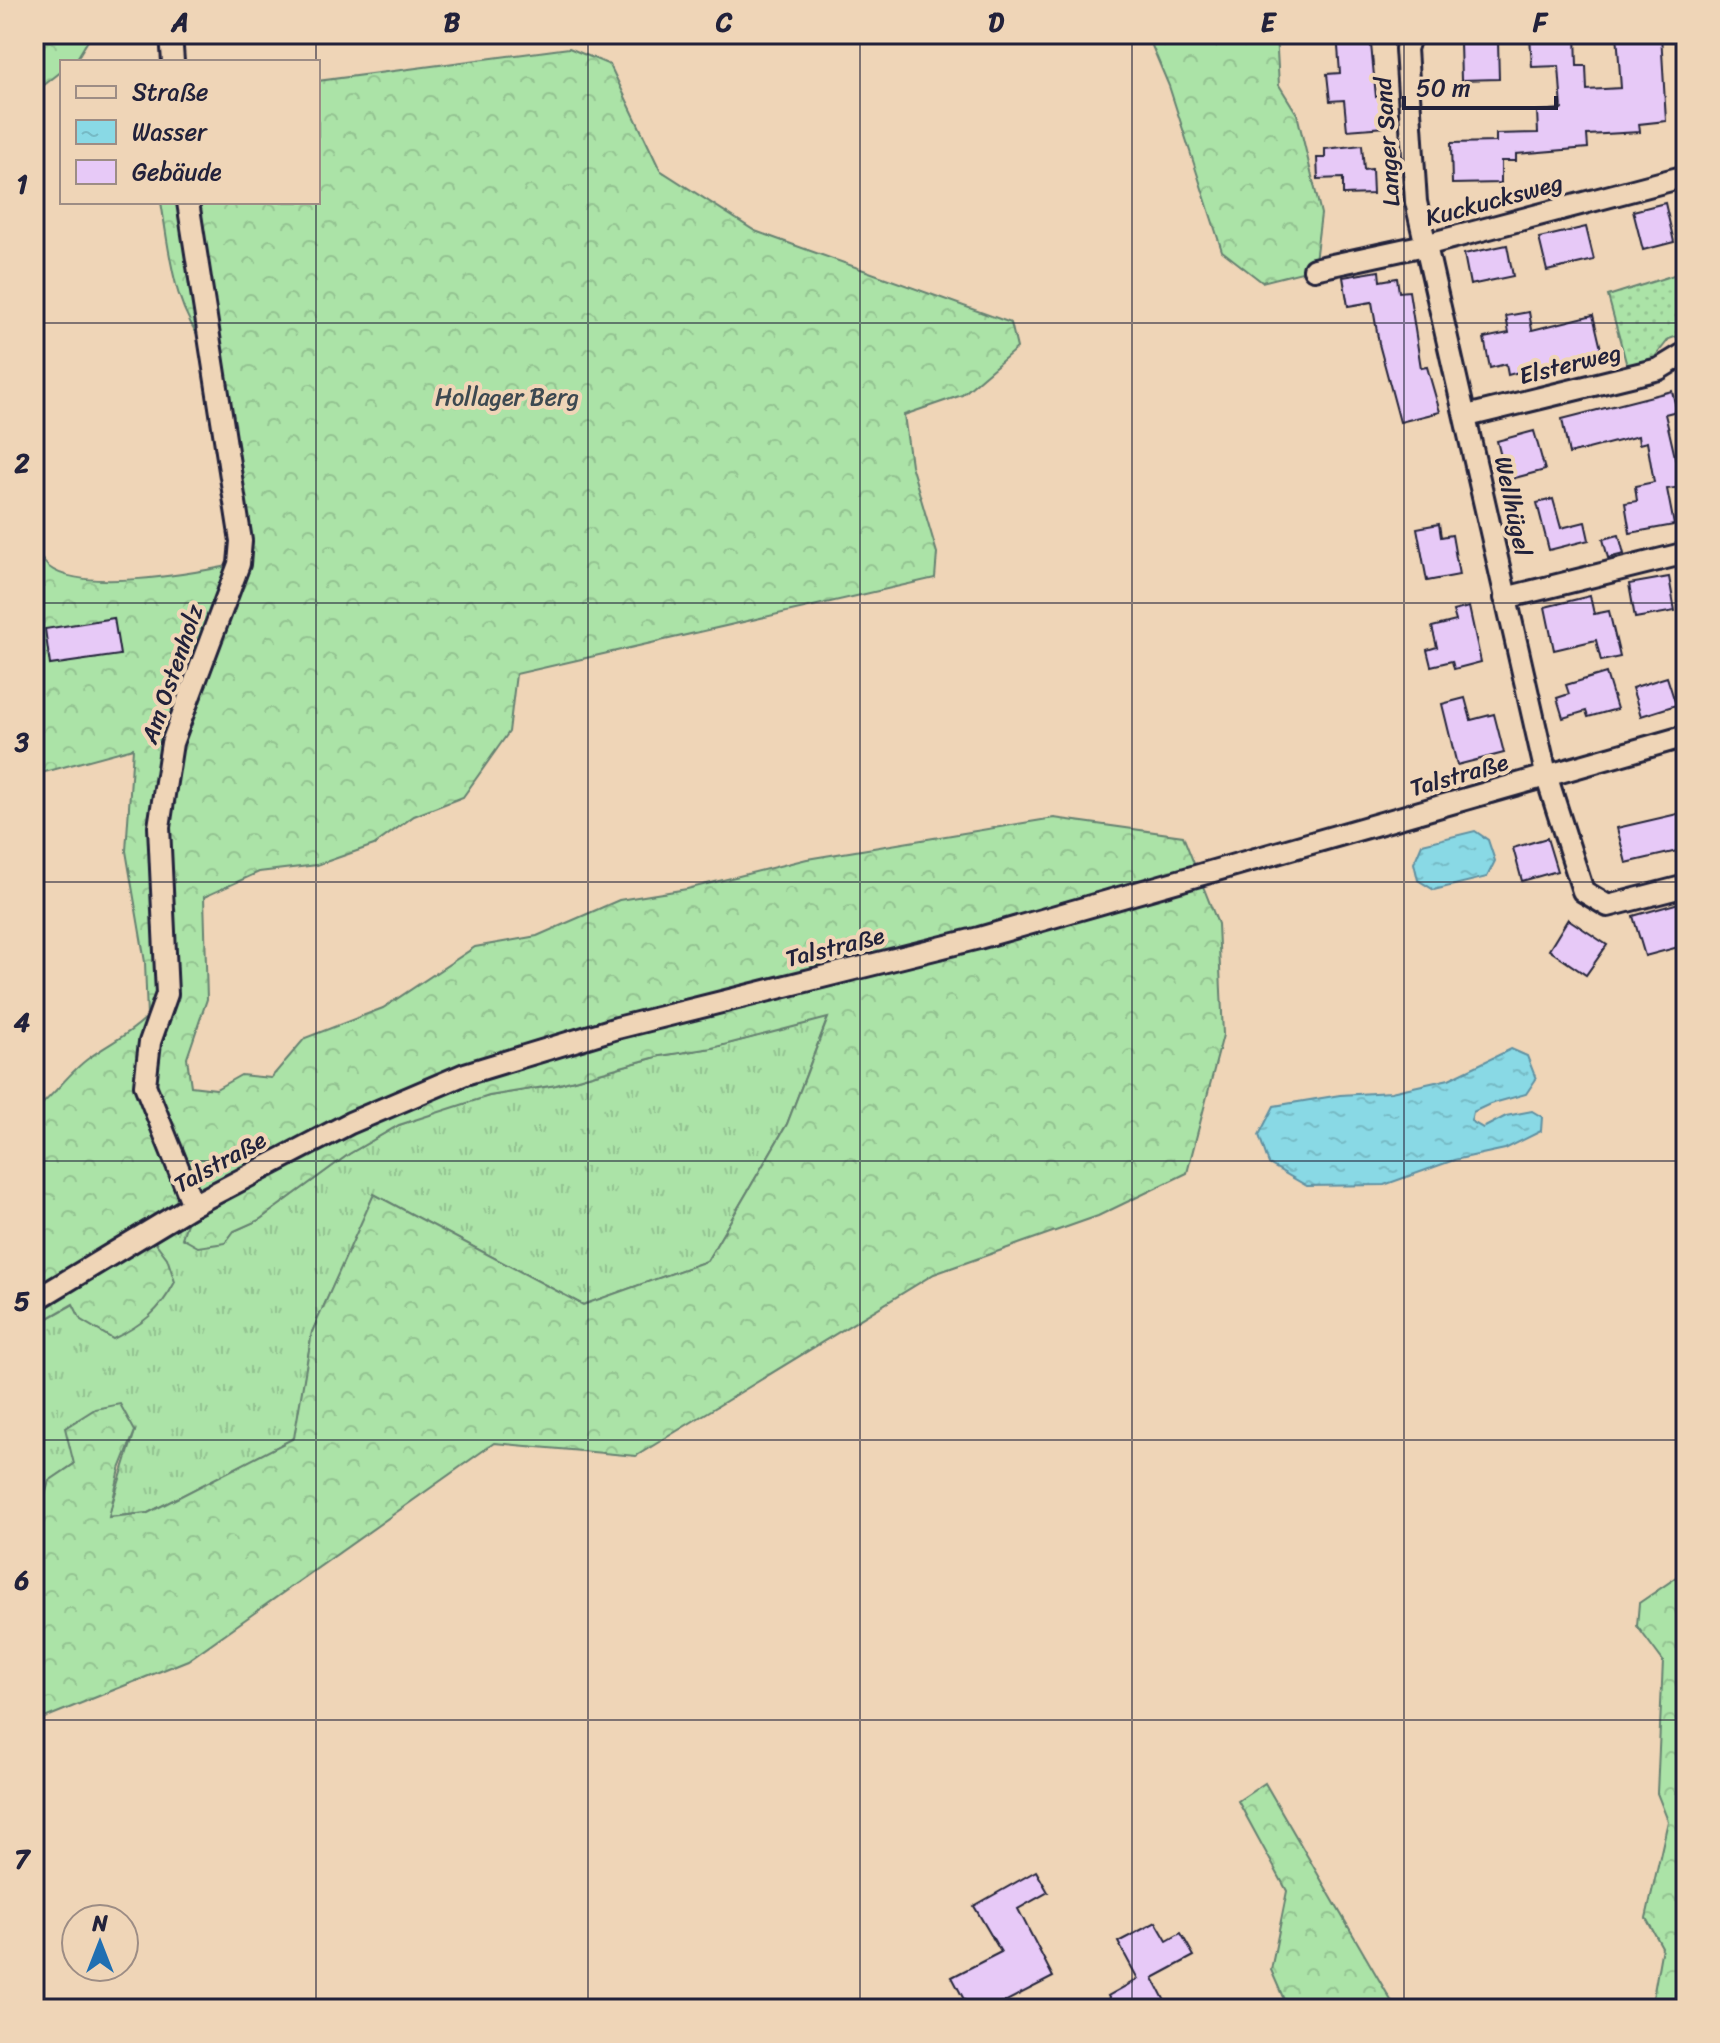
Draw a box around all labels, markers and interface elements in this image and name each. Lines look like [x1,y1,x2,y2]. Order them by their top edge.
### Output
text: A [170,0,189,45]
text: B [444,0,461,45]
text: C [715,0,733,45]
text: D [988,0,1004,45]
text: E [1261,0,1278,45]
text: F [1532,0,1549,45]
legend [60,60,320,204]
scale bar [1404,60,1556,110]
text: 50 m [1416,67,1471,109]
text: Straße [132,71,208,113]
street label: Langer Sand [1361,75,1412,208]
text: Wasser [132,111,208,153]
text: Gebäude [132,151,222,193]
text: 1 [16,161,28,207]
street label: Kuckucksweg [1420,161,1568,239]
street label: Elsterweg [1514,331,1626,397]
park label: Hollager Berg [435,376,579,418]
text: 2 [13,440,30,486]
street label: Wellhügel [1482,452,1544,561]
street label: Am Ostenholz [128,598,216,750]
text: 3 [14,719,30,765]
street label: Talstraße [1405,741,1514,809]
street label: Talstraße [781,914,889,980]
text: 4 [14,999,30,1045]
street label: Talstraße [166,1119,275,1205]
text: 5 [14,1278,30,1324]
text: 6 [14,1557,30,1603]
text: 7 [15,1836,32,1882]
north arrow [60,1903,140,1983]
text: N [91,1904,108,1943]

